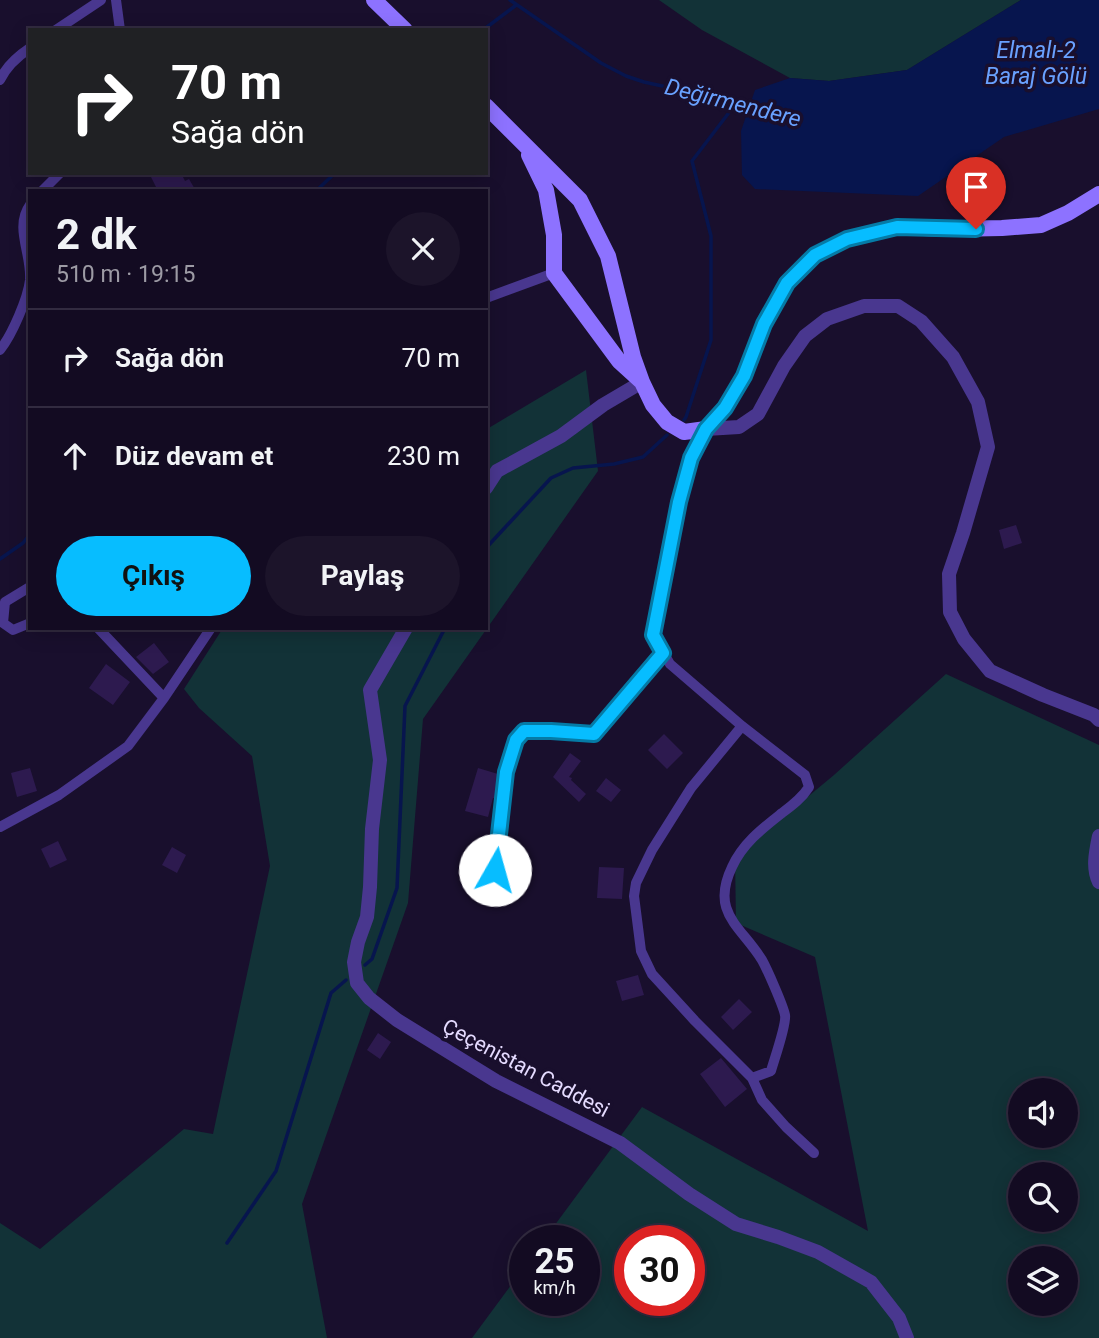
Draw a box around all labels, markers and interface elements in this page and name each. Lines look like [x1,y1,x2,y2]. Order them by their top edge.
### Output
water label: Elmalı-2 Baraj Gölü [985,37,1087,90]
text: 70 m [171,54,282,111]
icon: right [56,56,147,147]
water label: Değirmendere [662,73,804,133]
text: Sağa dön [171,113,305,151]
pin [946,157,1006,229]
icon: arrive [957,168,995,206]
text: 2 dk [56,210,137,259]
button: close [386,212,460,286]
text: 510 m · 19:15 [56,261,195,288]
icon: right [56,339,94,377]
text: Sağa dön [115,343,224,373]
text: 70 m [402,343,460,373]
icon: ahead [56,437,94,475]
text: Düz devam et [115,441,273,471]
text: 230 m [387,441,460,471]
button: Çıkış [56,536,251,616]
button: Paylaş [265,536,460,616]
position arrow [458,833,532,907]
street label: Çeçenistan Caddesi [439,1014,613,1122]
map controls [1008,1078,1078,1316]
button: sound [1008,1078,1078,1148]
button: search [1008,1162,1078,1232]
speed limit sign: 30 [614,1225,705,1316]
text: 25 [534,1241,575,1282]
button: layers [1008,1246,1078,1316]
text: km/h [533,1277,576,1298]

